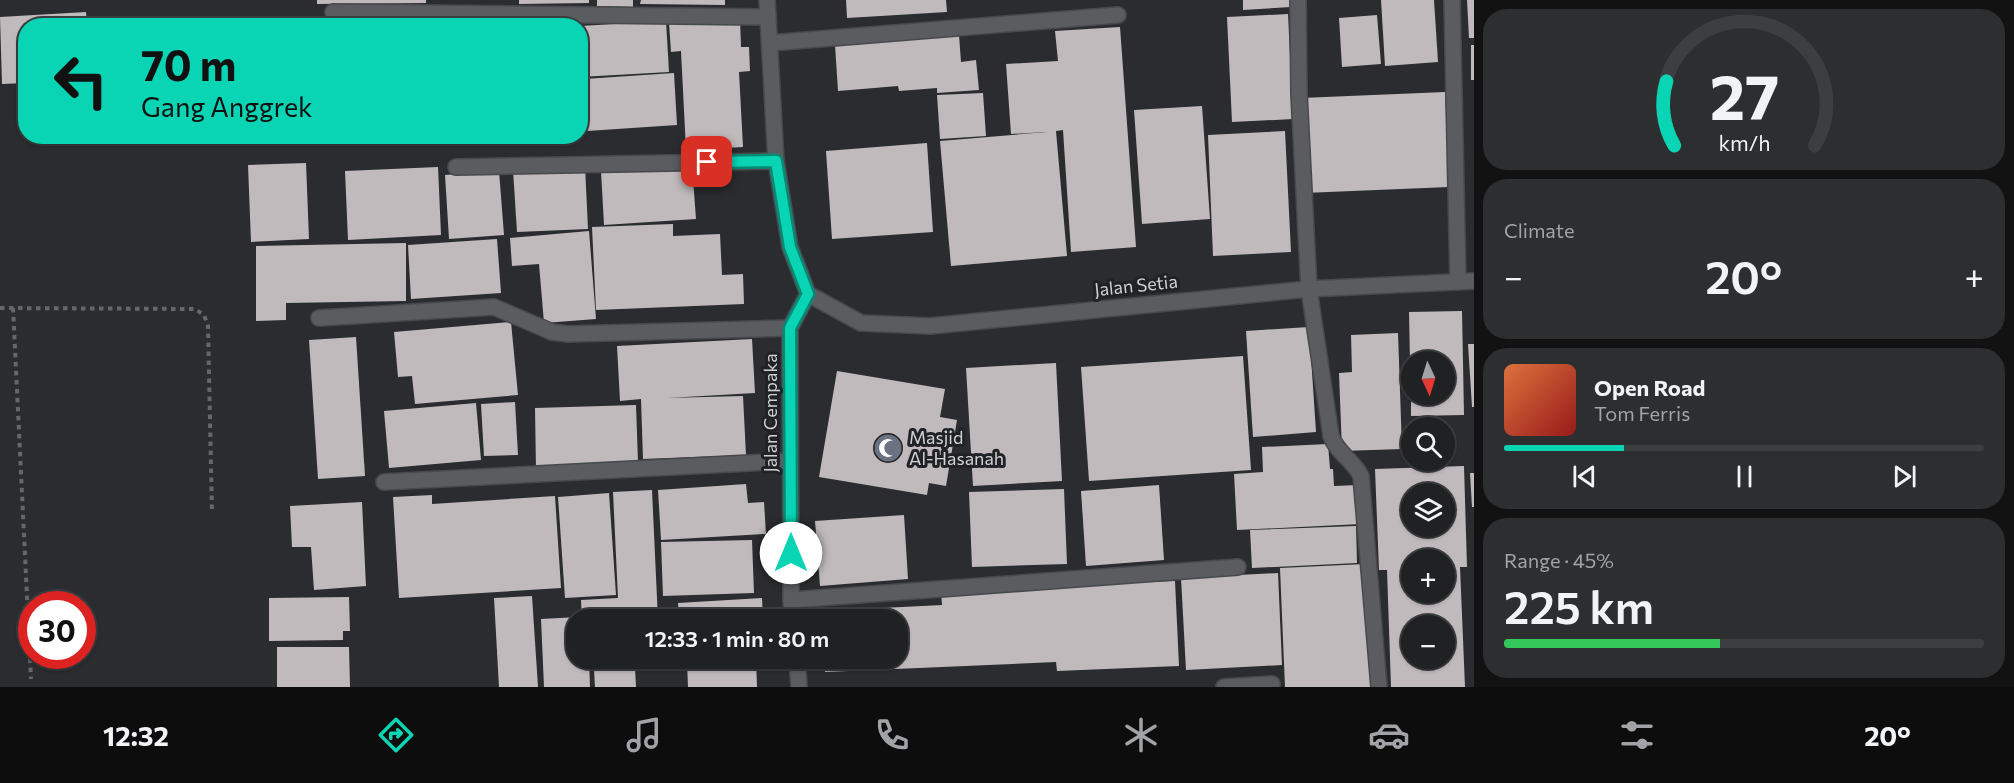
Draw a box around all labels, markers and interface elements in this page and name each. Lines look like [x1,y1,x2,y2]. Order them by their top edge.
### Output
text: 70 m [141,38,236,90]
icon: left [42,42,120,120]
text: 27 [1709,57,1779,133]
text: Gang Anggrek [141,90,313,123]
text: km/h [1718,130,1770,156]
pin [681,136,732,187]
icon: arrive [690,145,723,178]
text: Climate [1504,218,1574,242]
text: 20° [1705,248,1782,303]
text: − [1504,255,1523,296]
text: + [1965,255,1984,296]
street label: Jalan Setia [1093,270,1179,300]
north arrow [1401,351,1455,405]
map controls [1401,351,1455,669]
street label: Jalan Cempaka [759,353,781,473]
text: Open Road [1594,374,1705,401]
text: Tom Ferris [1594,401,1690,425]
button: search [1401,417,1455,471]
place label: Masjid Al-Hasanah [909,426,1004,469]
mosque icon: Masjid Al-Hasanah [872,432,904,464]
icon: previous [1568,460,1601,493]
icon: pause [1728,460,1761,493]
icon: next [1888,460,1921,493]
button: layers [1401,483,1455,537]
position arrow [759,521,823,585]
text: Range · 45% [1504,548,1614,572]
button: + [1401,549,1455,603]
text: 225 km [1504,578,1654,633]
speed limit sign: 30 [18,591,96,669]
button: − [1401,615,1455,669]
text: 12:33 · 1 min · 80 m [645,625,829,652]
icon: directions [375,714,417,756]
icon: music [623,714,665,756]
icon: phone [871,714,913,756]
icon: climate [1120,714,1162,756]
icon: car [1368,714,1410,756]
icon: filters [1616,714,1658,756]
text: 12:32 [103,719,169,752]
text: 20° [1864,719,1911,752]

